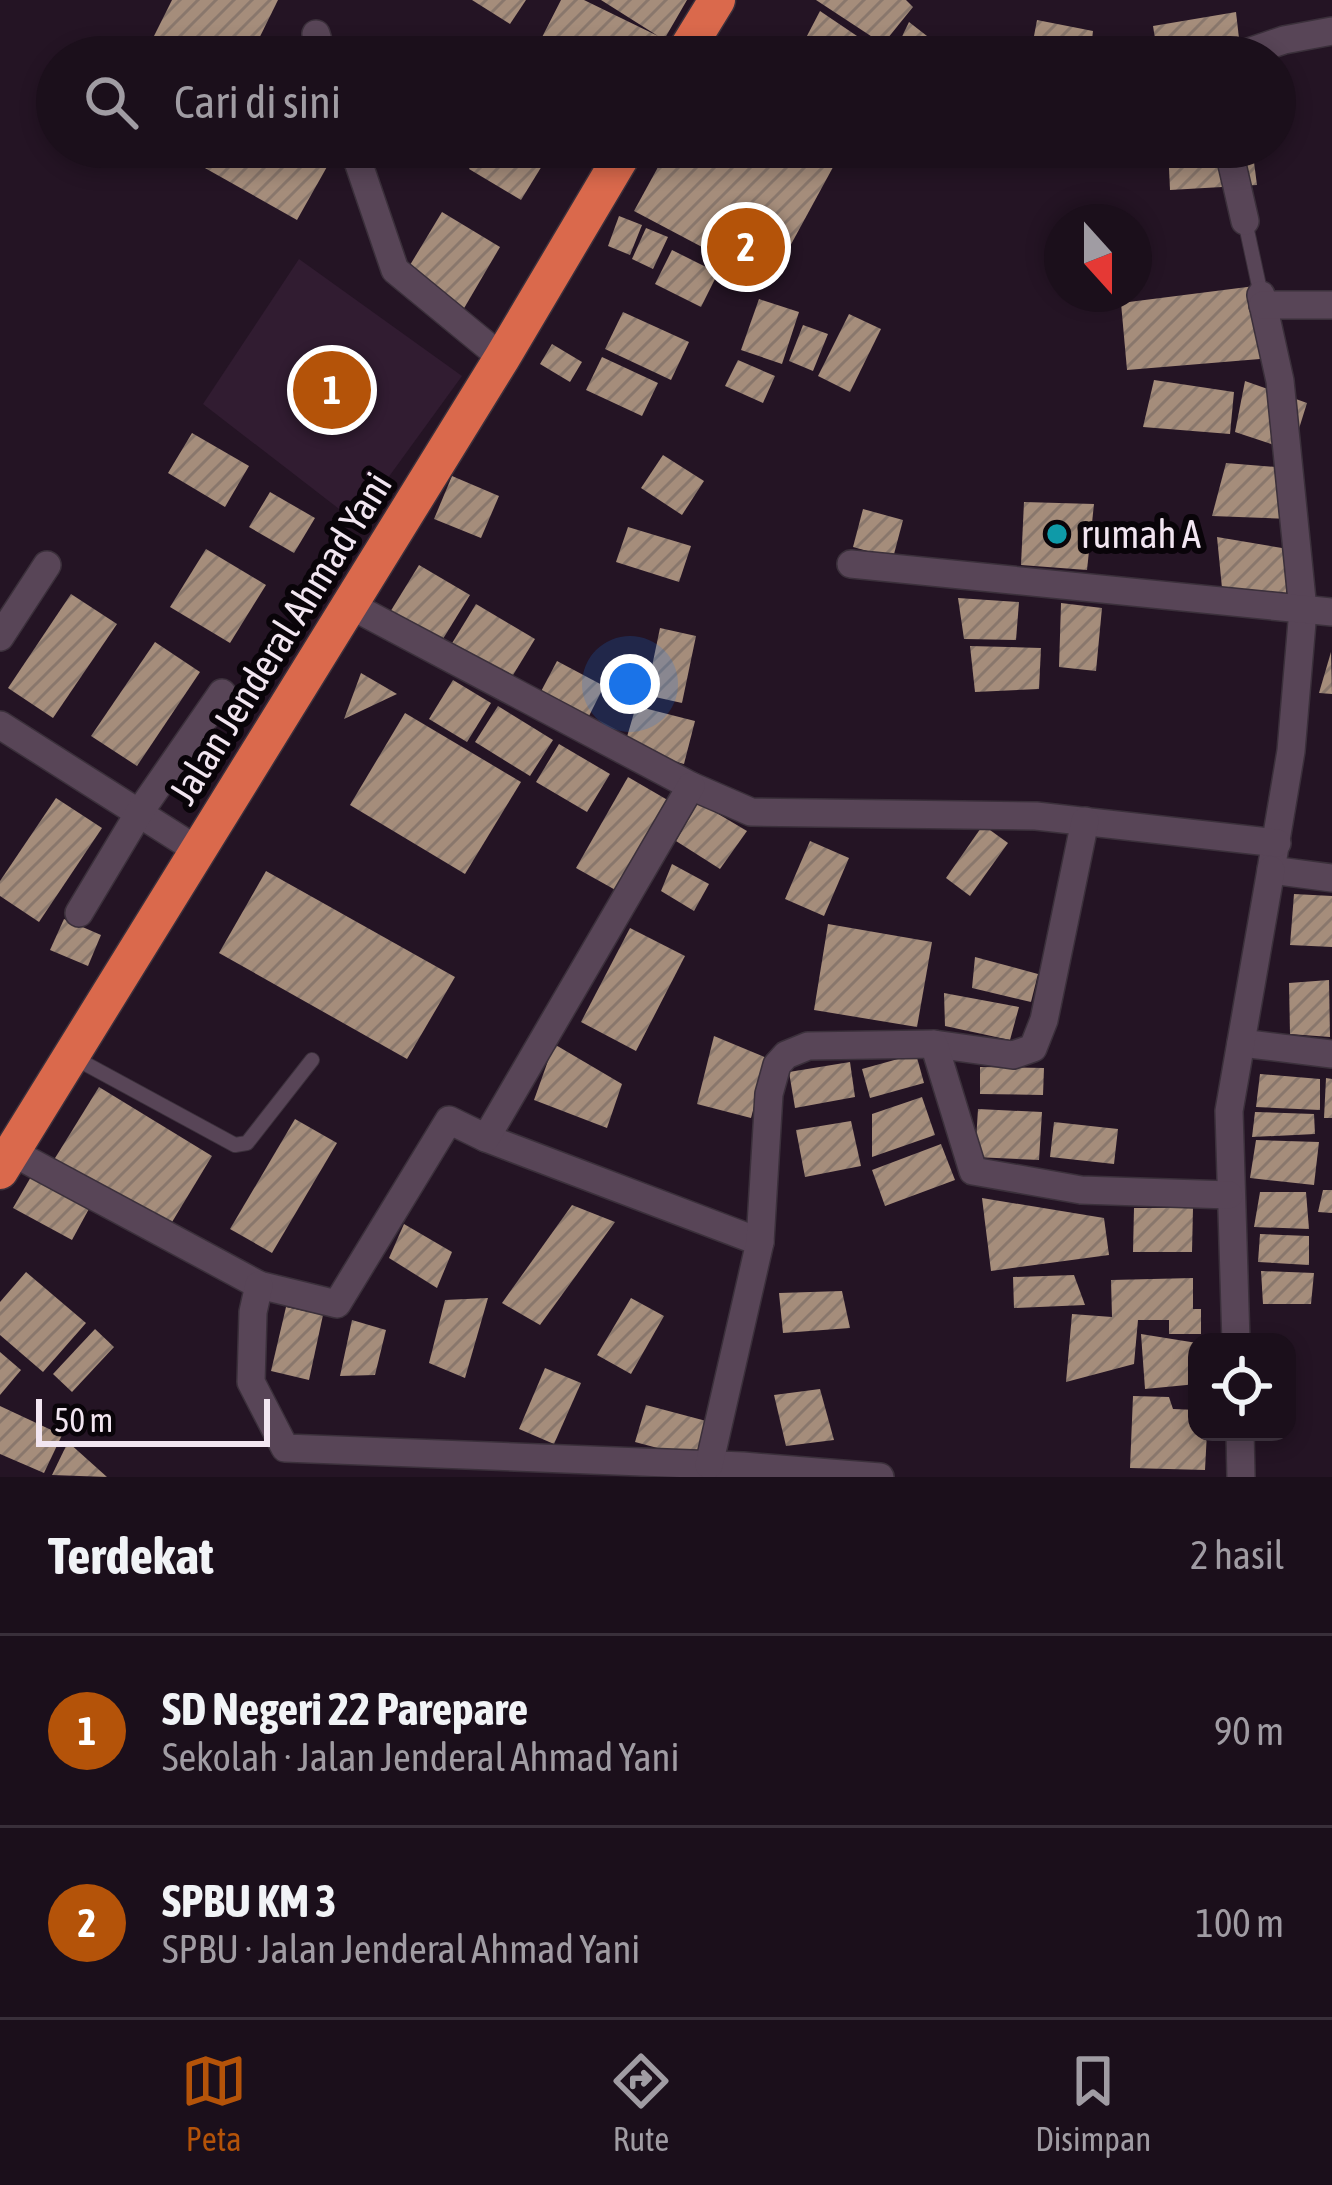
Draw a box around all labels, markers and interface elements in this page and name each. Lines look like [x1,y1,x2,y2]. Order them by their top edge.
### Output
search box [36,36,1296,168]
icon: search [78,69,144,135]
text: Cari di sini [174,76,341,128]
pin: 2 [707,202,785,292]
north arrow [1044,204,1152,312]
pin: 1 [293,345,371,435]
street label: Jalan Jenderal Ahmad Yani [160,464,400,812]
place label: rumah A [1081,512,1201,556]
marker: rumah A [1044,521,1070,547]
your location [600,654,660,714]
map controls [1188,1333,1296,1441]
button: locate [1188,1333,1296,1441]
scale bar [36,1393,270,1446]
text: 50 m [54,1401,113,1439]
text: Terdekat [48,1526,214,1585]
text: 2 hasil [1190,1533,1284,1577]
text: SD Negeri 22 Parepare [162,1683,528,1735]
text: 1 [78,1709,96,1753]
text: 90 m [1214,1709,1284,1753]
text: Sekolah · Jalan Jenderal Ahmad Yani [162,1735,680,1779]
text: SPBU KM 3 [162,1875,337,1927]
text: 2 [78,1901,96,1945]
text: 100 m [1196,1901,1284,1945]
text: SPBU · Jalan Jenderal Ahmad Yani [162,1927,640,1971]
tab: Peta [181,2048,247,2158]
tab: Rute [608,2048,674,2158]
tab: Disimpan [1035,2048,1151,2158]

